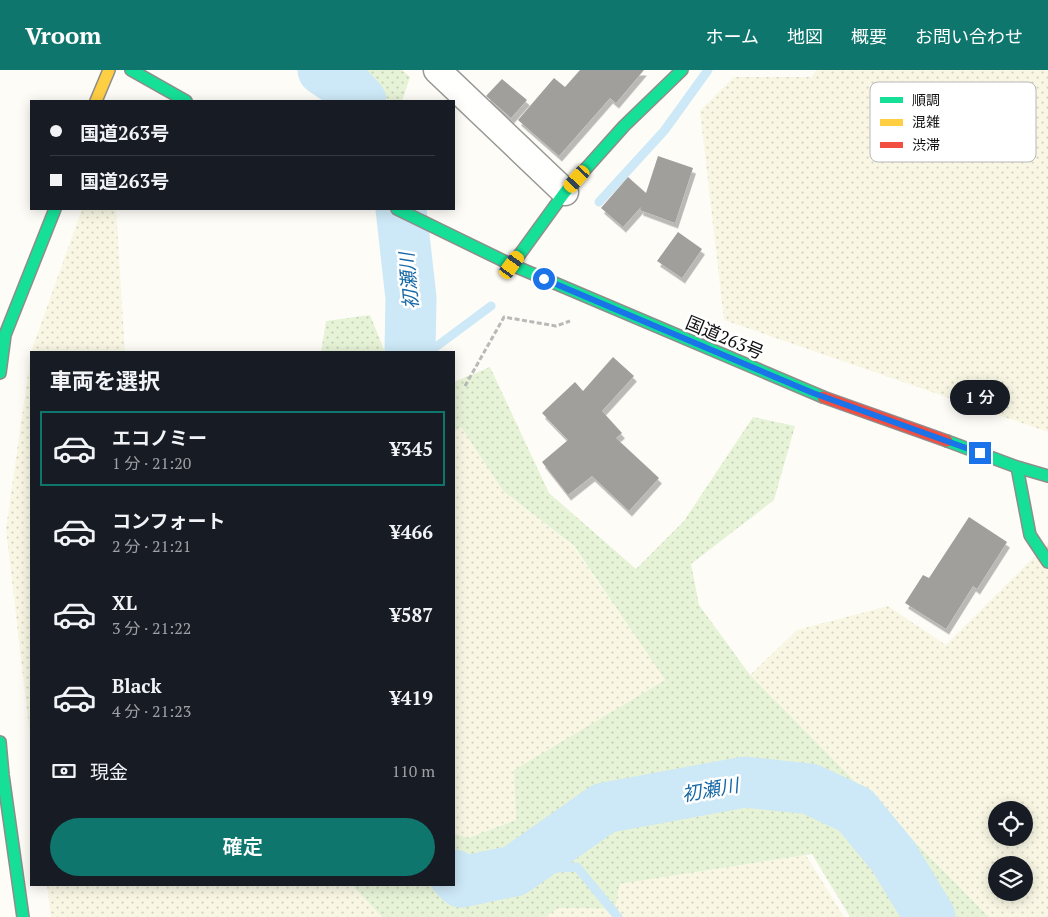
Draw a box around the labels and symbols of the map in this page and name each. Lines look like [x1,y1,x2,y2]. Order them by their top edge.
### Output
legend [870,82,1036,162]
text: 順調 [912,90,940,109]
text: 混雑 [912,112,940,131]
text: 渋滞 [912,135,940,154]
car [561,163,592,195]
car [497,248,526,282]
water label: 初瀬川 [393,250,423,310]
route start [533,268,555,290]
street label: 国道263号 [682,310,768,364]
callout: 1 分 [950,380,1010,416]
route end [969,442,991,464]
water label: 初瀬川 [680,771,742,806]

